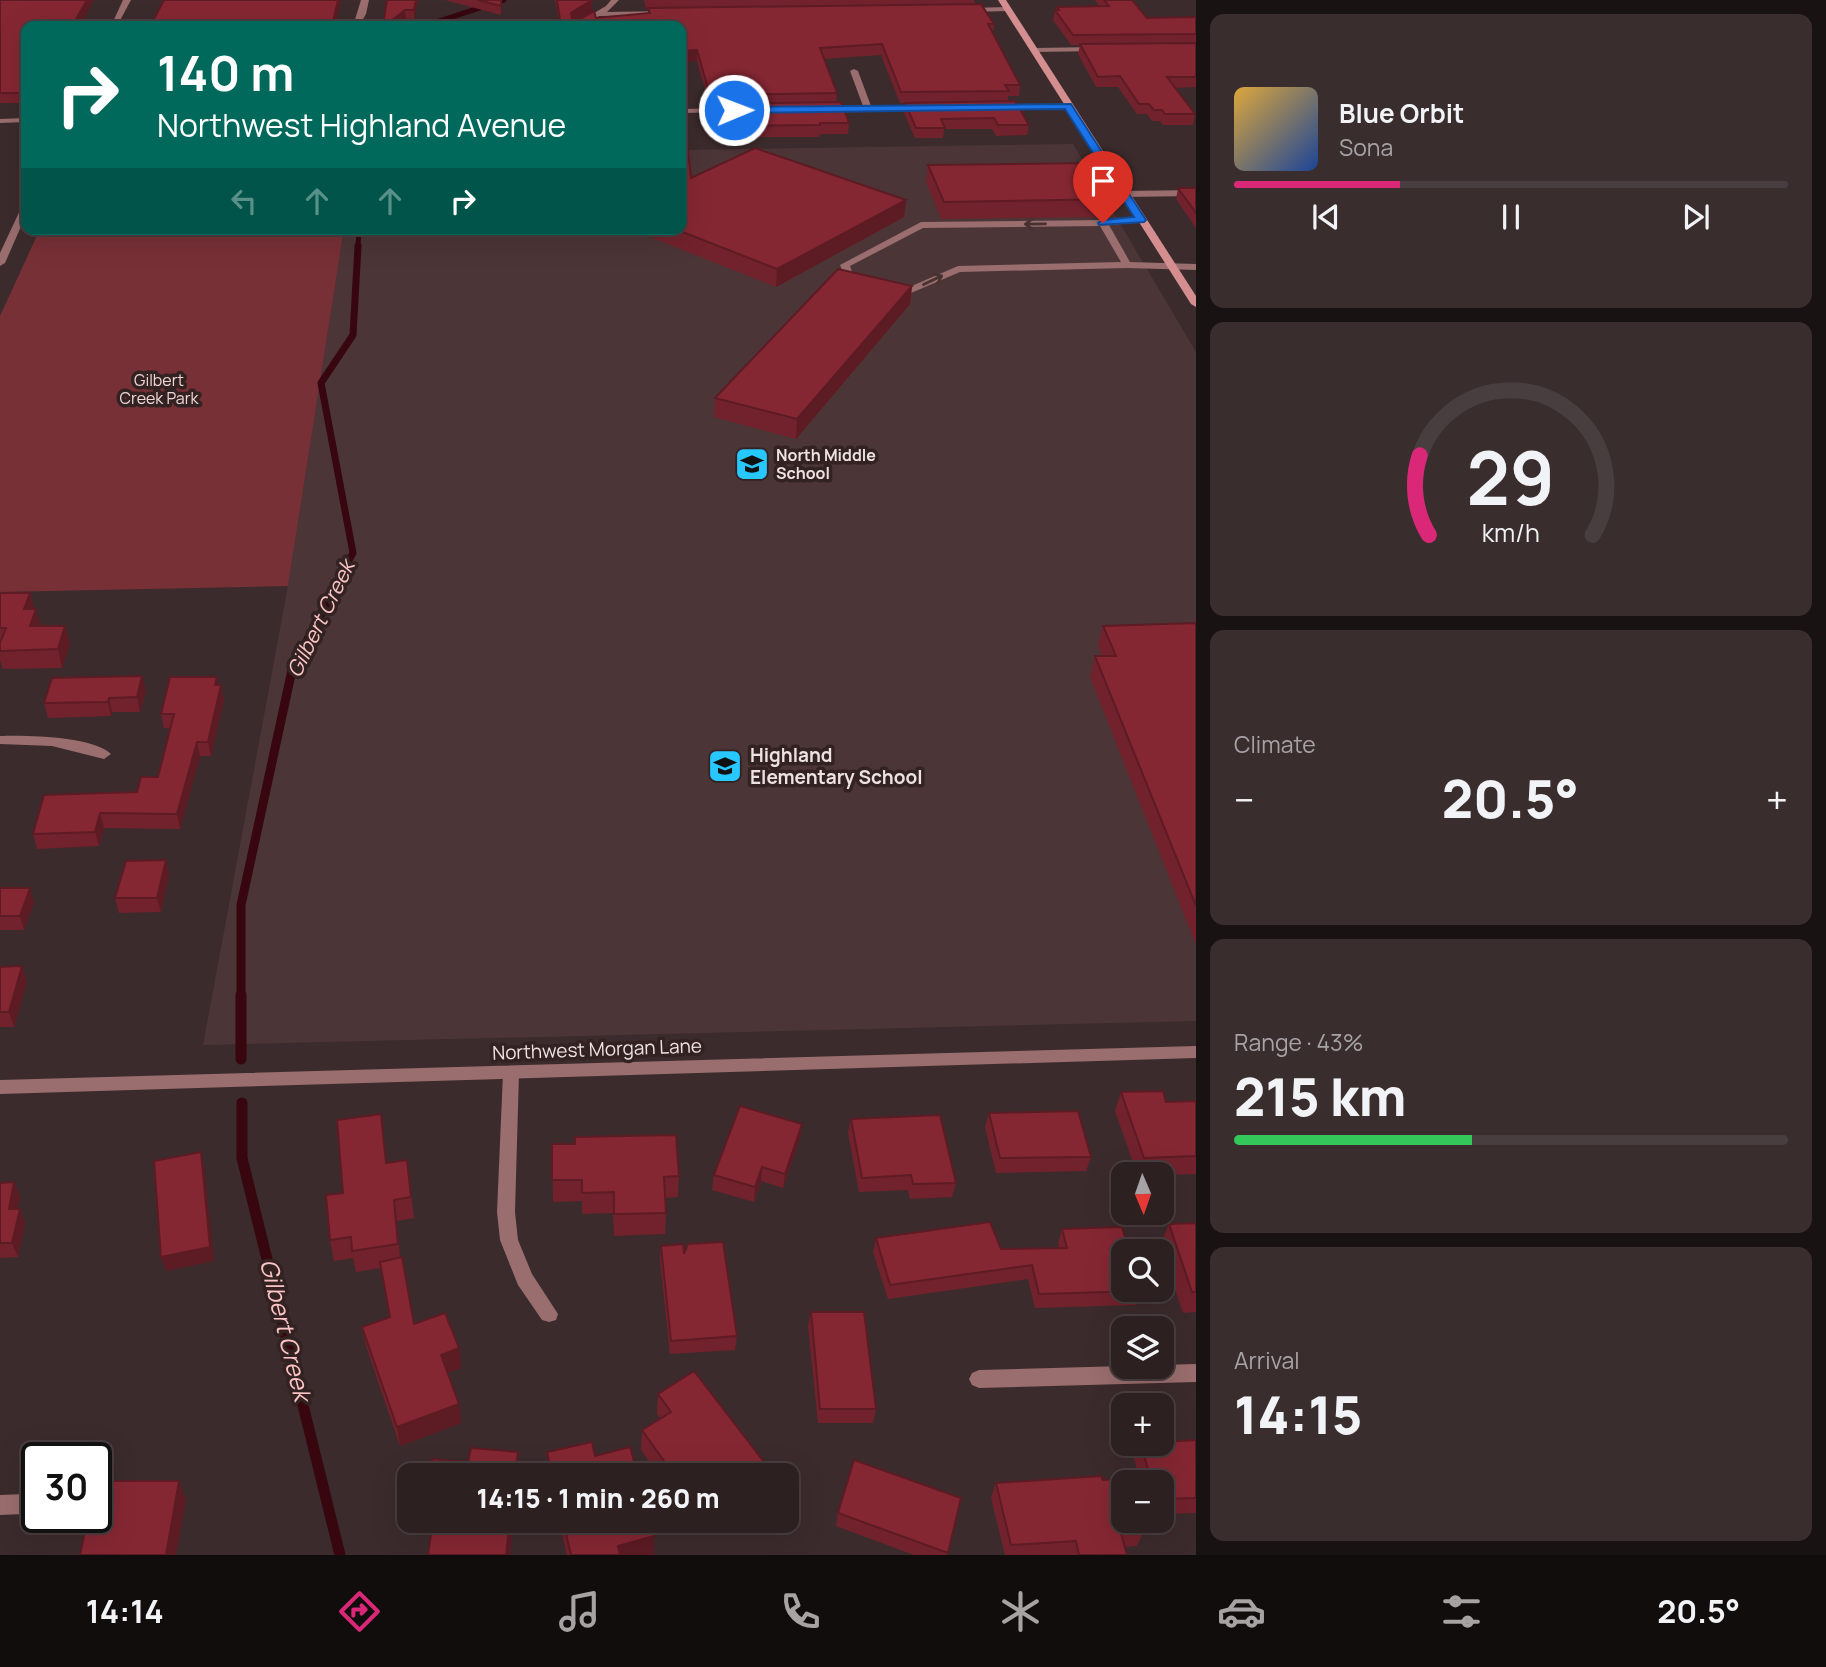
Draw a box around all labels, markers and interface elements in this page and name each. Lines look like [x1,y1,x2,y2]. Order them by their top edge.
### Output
text: 140 m [157,39,294,106]
icon: right [42,49,133,140]
position arrow [697,73,771,147]
text: Blue Orbit [1339,95,1464,131]
text: Northwest Highland Avenue [157,103,566,147]
text: Sona [1339,131,1393,163]
pin [1073,151,1133,223]
icon: arrive [1084,162,1122,200]
icon: left [225,182,263,220]
icon: ahead [298,182,336,220]
icon: ahead [371,182,409,220]
icon: right [444,182,482,220]
icon: previous [1307,198,1345,236]
icon: pause [1492,198,1530,236]
icon: next [1677,198,1715,236]
one-way arrow [1023,217,1046,230]
one-way arrow [922,273,943,286]
park label: Gilbert Creek Park [120,369,199,409]
text: 29 [1467,428,1555,528]
place label: North Middle School [776,444,876,484]
school or university icon: North Middle School [733,445,771,483]
text: km/h [1482,515,1540,550]
water label: Gilbert Creek [280,553,362,682]
text: Climate [1234,728,1316,760]
place label: Highland Elementary School [750,742,923,790]
school or university icon: Highland Elementary School [706,747,744,785]
text: 20.5° [1442,763,1579,834]
text: − [1234,773,1255,825]
text: + [1766,773,1788,825]
text: Range · 43% [1234,1026,1363,1058]
street label: Northwest Morgan Lane [492,1032,702,1066]
text: 215 km [1234,1061,1406,1132]
north arrow [1111,1162,1174,1225]
map controls [1111,1162,1174,1533]
button: search [1111,1239,1174,1302]
water label: Gilbert Creek [253,1255,321,1407]
button: layers [1111,1316,1174,1379]
text: Arrival [1234,1344,1300,1376]
text: 14:15 [1234,1379,1362,1450]
button: + [1111,1393,1174,1456]
speed limit sign: 30 [21,1442,112,1533]
button: − [1111,1470,1174,1533]
text: 14:15 · 1 min · 260 m [476,1480,720,1516]
icon: directions [335,1587,384,1636]
icon: music [555,1587,604,1636]
icon: phone [776,1587,825,1636]
icon: climate [996,1587,1045,1636]
icon: car [1217,1587,1266,1636]
icon: filters [1437,1587,1486,1636]
text: 14:14 [86,1589,164,1633]
text: 20.5° [1657,1589,1740,1633]

